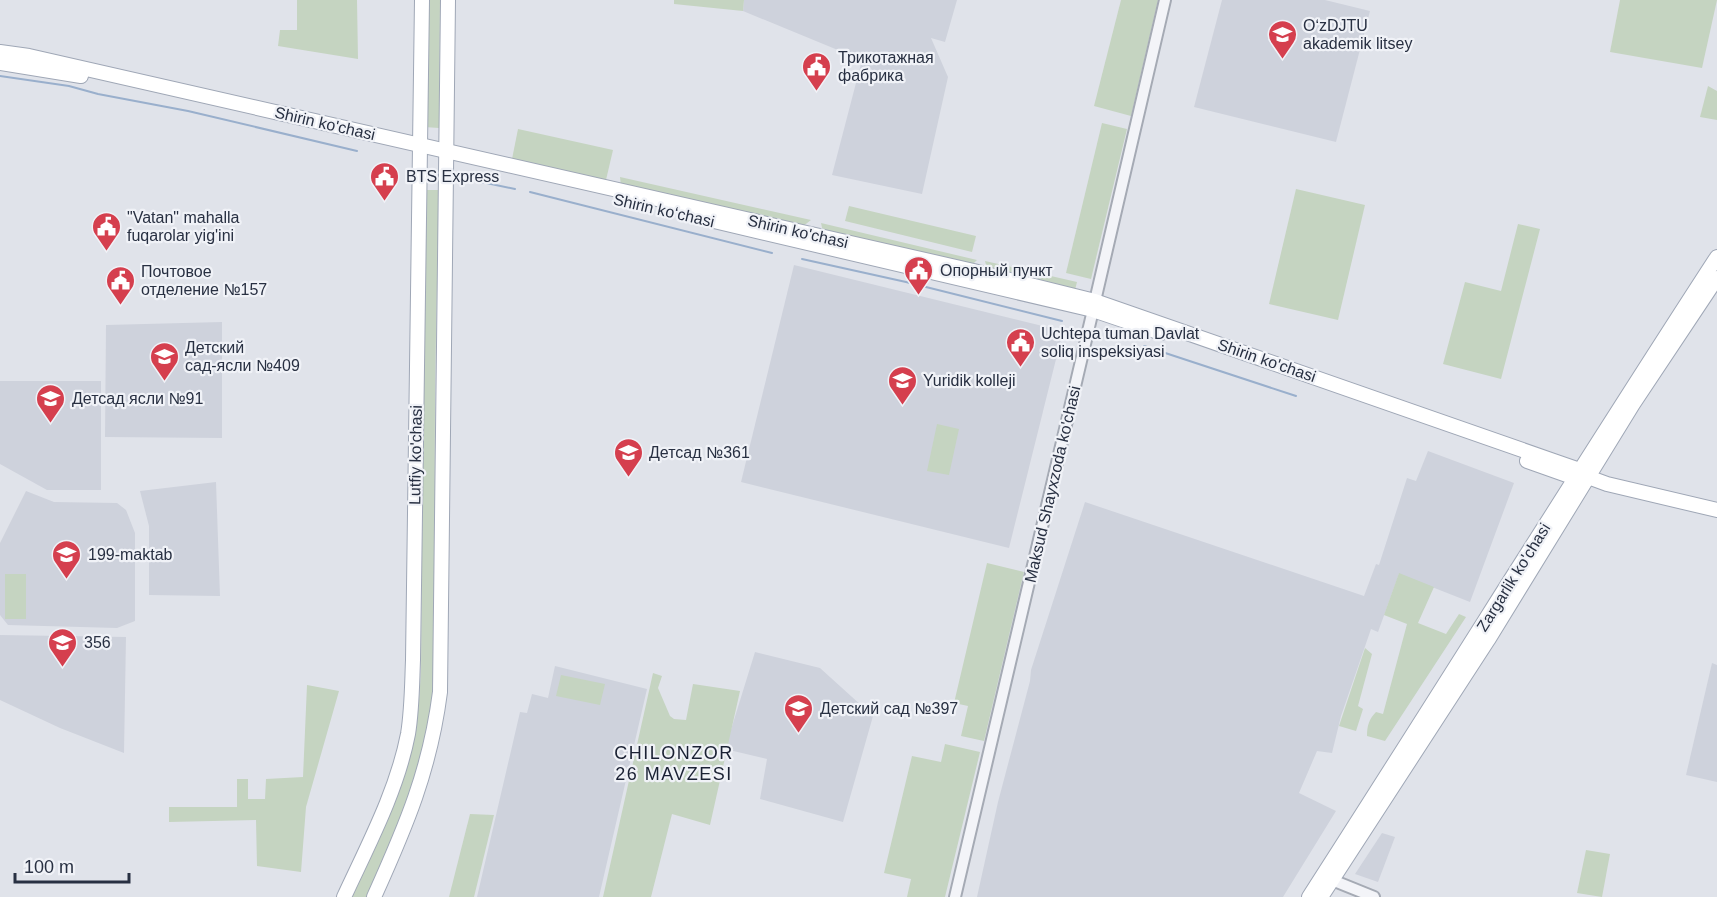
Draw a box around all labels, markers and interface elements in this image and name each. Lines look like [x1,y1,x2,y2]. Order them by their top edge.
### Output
place label: OʻzDJTU akademik litsey [1303,17,1412,52]
school or university icon: OʻzDJTU akademik litsey [1266,18,1298,60]
place label: Трикотажная фабрика [838,49,934,84]
public building icon: Трикотажная фабрика [801,50,833,92]
street label: Shirin ko'chasi [273,104,377,143]
public building icon: BTS Express [369,160,401,202]
place label: BTS Express [406,168,499,185]
street label: Shirin koʻchasi [612,191,716,230]
place label: "Vatan" mahalla fuqarolar yig'ini [127,209,240,244]
public building icon: "Vatan" mahalla fuqarolar yig'ini [90,210,122,252]
street label: Shirin ko'chasi [746,212,850,251]
public building icon: Опорный пункт [903,254,935,296]
place label: Опорный пункт [940,262,1053,279]
place label: Почтовое отделение №157 [141,263,267,298]
public building icon: Почтовое отделение №157 [104,264,136,306]
place label: Uchtepa tuman Davlat soliq inspeksiyasi [1041,325,1200,360]
public building icon: Uchtepa tuman Davlat soliq inspeksiyasi [1004,326,1036,368]
street label: Shirin ko'chasi [1216,336,1318,385]
place label: Детский сад-ясли №409 [185,339,300,374]
school or university icon: Детский сад-ясли №409 [148,340,180,382]
school or university icon: Yuridik kolleji [886,364,918,406]
place label: Yuridik kolleji [923,372,1015,389]
school or university icon: Детсад ясли №91 [35,382,67,424]
street label: Maksud Shayxzoda ko'chasi [1022,384,1083,584]
place label: Детсад ясли №91 [72,390,203,407]
street label: Lutfiy ko'chasi [406,405,425,505]
school or university icon: Детсад №361 [612,436,644,478]
place label: Детсад №361 [649,444,750,461]
street label: Zargarlik ko'chasi [1473,520,1553,634]
school or university icon: 199-maktab [51,538,83,580]
place label: 199-maktab [88,546,173,563]
school or university icon: 356 [47,626,79,668]
place label: 356 [84,634,111,651]
school or university icon: Детский сад №397 [783,692,815,734]
place label: Детский сад №397 [820,700,958,717]
district label: CHILONZOR 26 MAVZESI [614,743,734,784]
scale bar [15,846,129,884]
text: 100 m [24,857,74,877]

